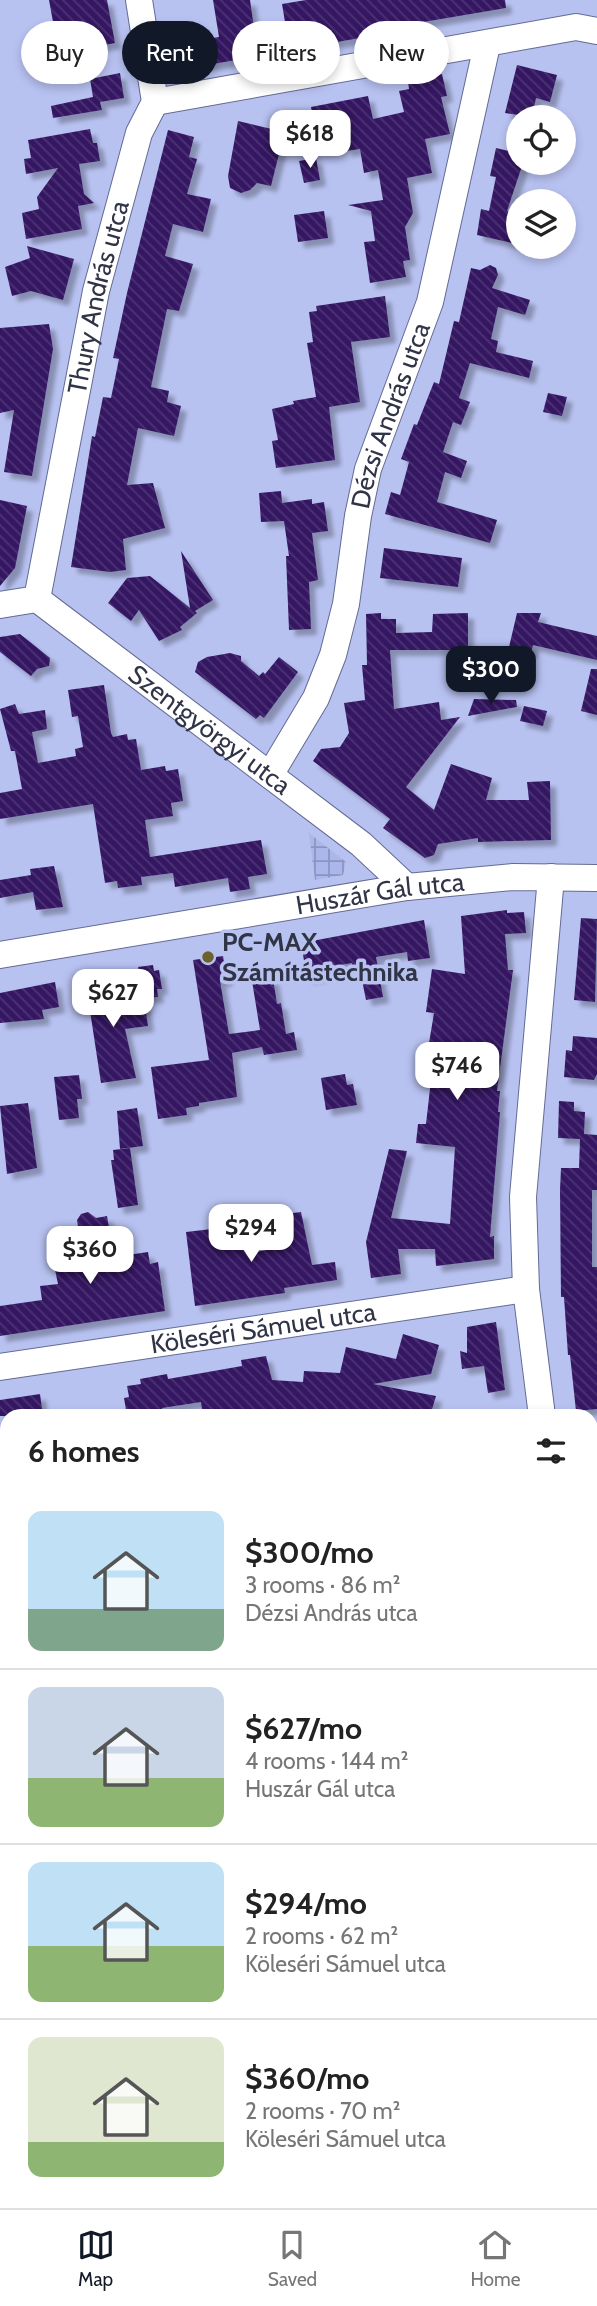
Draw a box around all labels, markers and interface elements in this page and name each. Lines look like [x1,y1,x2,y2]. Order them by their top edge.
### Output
chip: Buy [21,21,108,84]
chip: Rent [122,21,218,84]
chip: Filters [232,21,340,84]
chip: New [354,21,449,84]
map controls [506,105,576,259]
button: locate [506,105,576,175]
pin: $618 [269,110,351,170]
text: $618 [286,119,334,147]
button: layers [506,189,576,259]
street label: Thury András utca [61,196,136,396]
street label: Dézsi András utca [344,317,437,511]
pin: $300 [450,646,532,706]
text: $300 [462,655,520,683]
street label: Szentgyörgyi utca [122,658,298,802]
street label: Huszár Gál utca [293,866,466,921]
place label: PC-MAX Számítástechnika [222,926,418,988]
marker: PC-MAX Számítástechnika [200,949,216,965]
pin: $627 [72,970,154,1029]
text: $627 [88,978,138,1006]
pin: $746 [416,1042,498,1102]
text: $746 [431,1051,483,1079]
pin: $294 [210,1204,292,1264]
text: $294 [225,1213,277,1241]
pin: $360 [49,1226,131,1286]
text: $360 [63,1235,117,1263]
street label: Köleséri Sámuel utca [148,1295,378,1360]
icon: filters [532,1432,570,1470]
text: 6 homes [28,1433,139,1470]
text: $300/mo [245,1534,374,1571]
icon: home [84,1539,168,1623]
text: 3 rooms · 86 m² [245,1571,400,1599]
text: Dézsi András utca [245,1599,418,1627]
text: $627/mo [245,1710,362,1747]
icon: home [84,1715,168,1799]
text: 4 rooms · 144 m² [245,1747,408,1775]
text: Huszár Gál utca [245,1775,395,1803]
text: $294/mo [245,1885,367,1922]
icon: home [84,1890,168,1974]
text: 2 rooms · 62 m² [245,1922,398,1950]
text: Köleséri Sámuel utca [245,1950,446,1978]
text: $360/mo [245,2060,369,2097]
icon: home [84,2065,168,2149]
text: 2 rooms · 70 m² [245,2097,400,2125]
text: Köleséri Sámuel utca [245,2125,446,2153]
tab: Map [77,2226,115,2291]
tab: Saved [268,2226,317,2291]
tab: Home [470,2226,520,2291]

